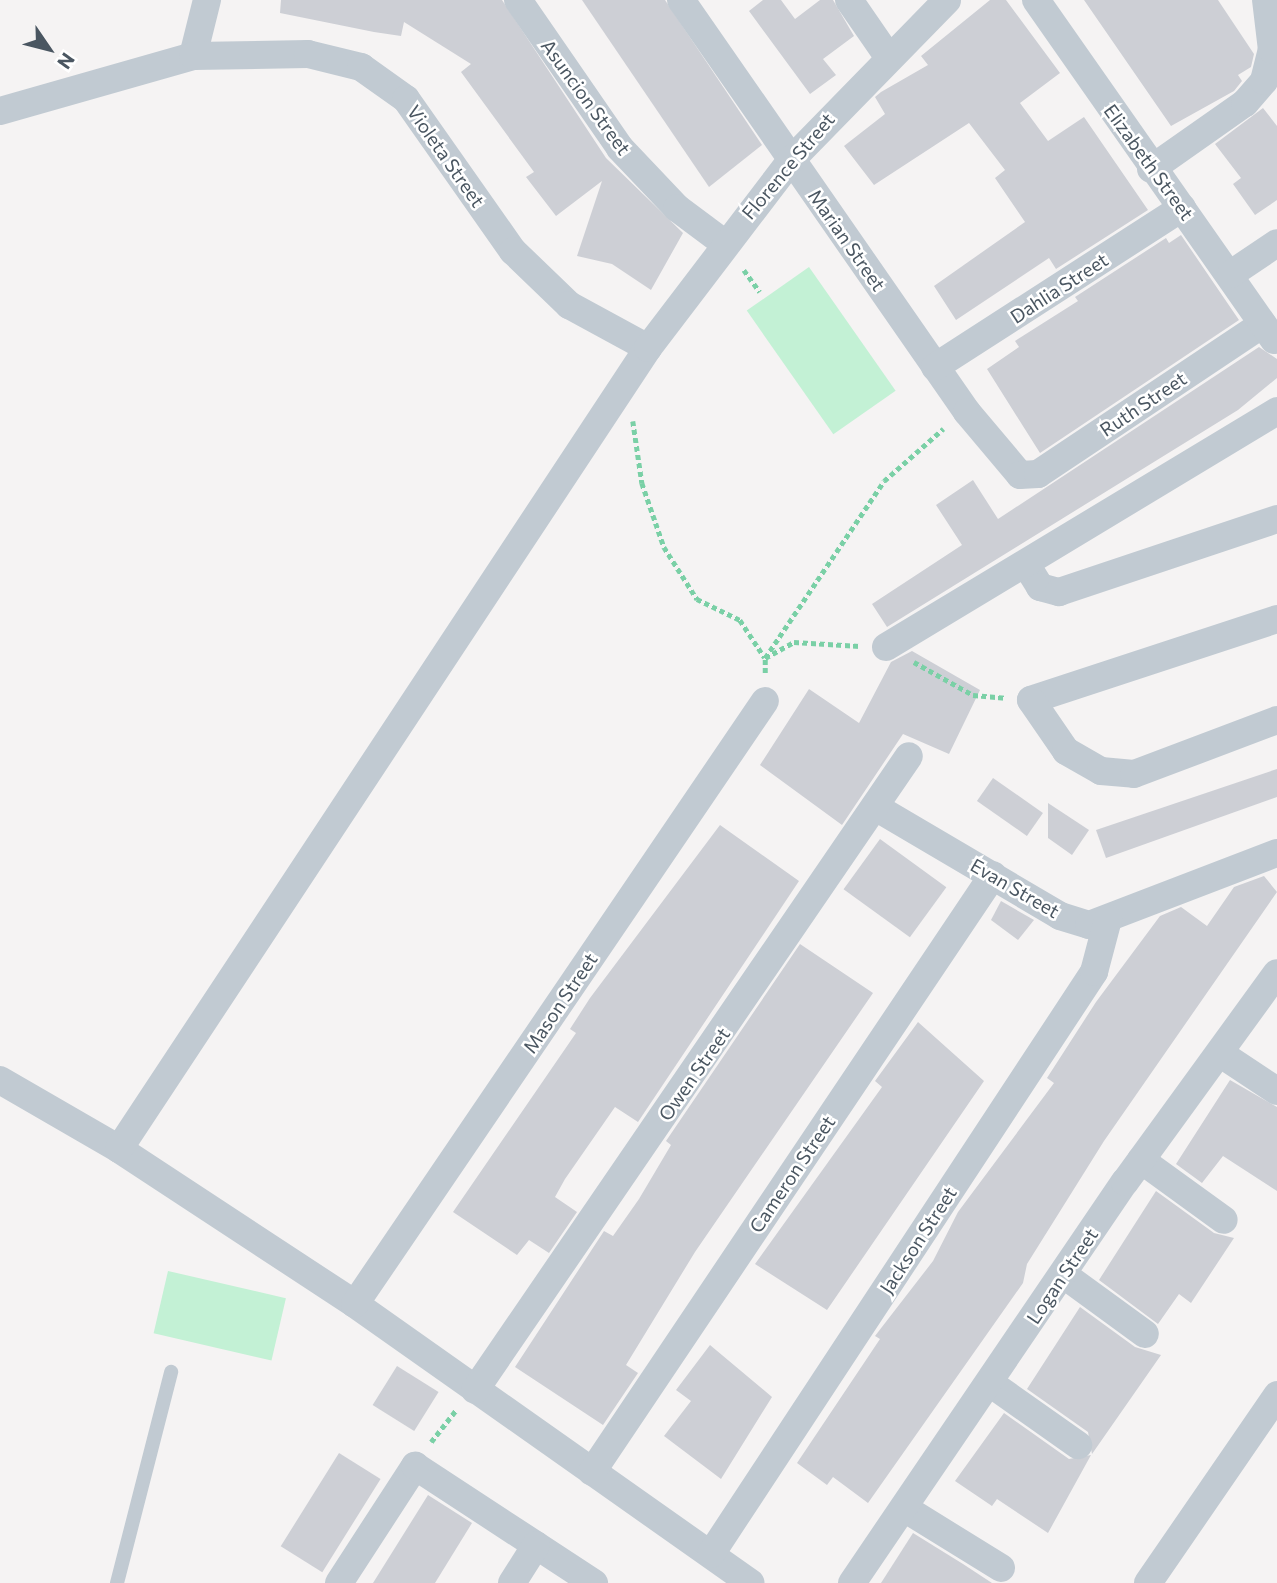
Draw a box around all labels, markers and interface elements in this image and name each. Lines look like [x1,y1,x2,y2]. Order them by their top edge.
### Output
north arrow [14,14,84,84]
street label: Asuncion Street [536,35,636,159]
text: N [53,49,80,74]
street label: Elizabeth Street [1099,100,1199,224]
street label: Violeta Street [403,101,489,211]
street label: Florence Street [737,108,839,224]
street label: Marian Street [804,185,890,295]
street label: Dahlia Street [1006,248,1112,328]
street label: Ruth Street [1095,367,1191,441]
street label: Evan Street [967,853,1063,923]
street label: Mason Street [518,948,602,1058]
street label: Owen Street [654,1023,734,1125]
street label: Cameron Street [744,1111,840,1237]
street label: Jackson Street [875,1182,961,1298]
street label: Logan Street [1022,1224,1102,1328]

